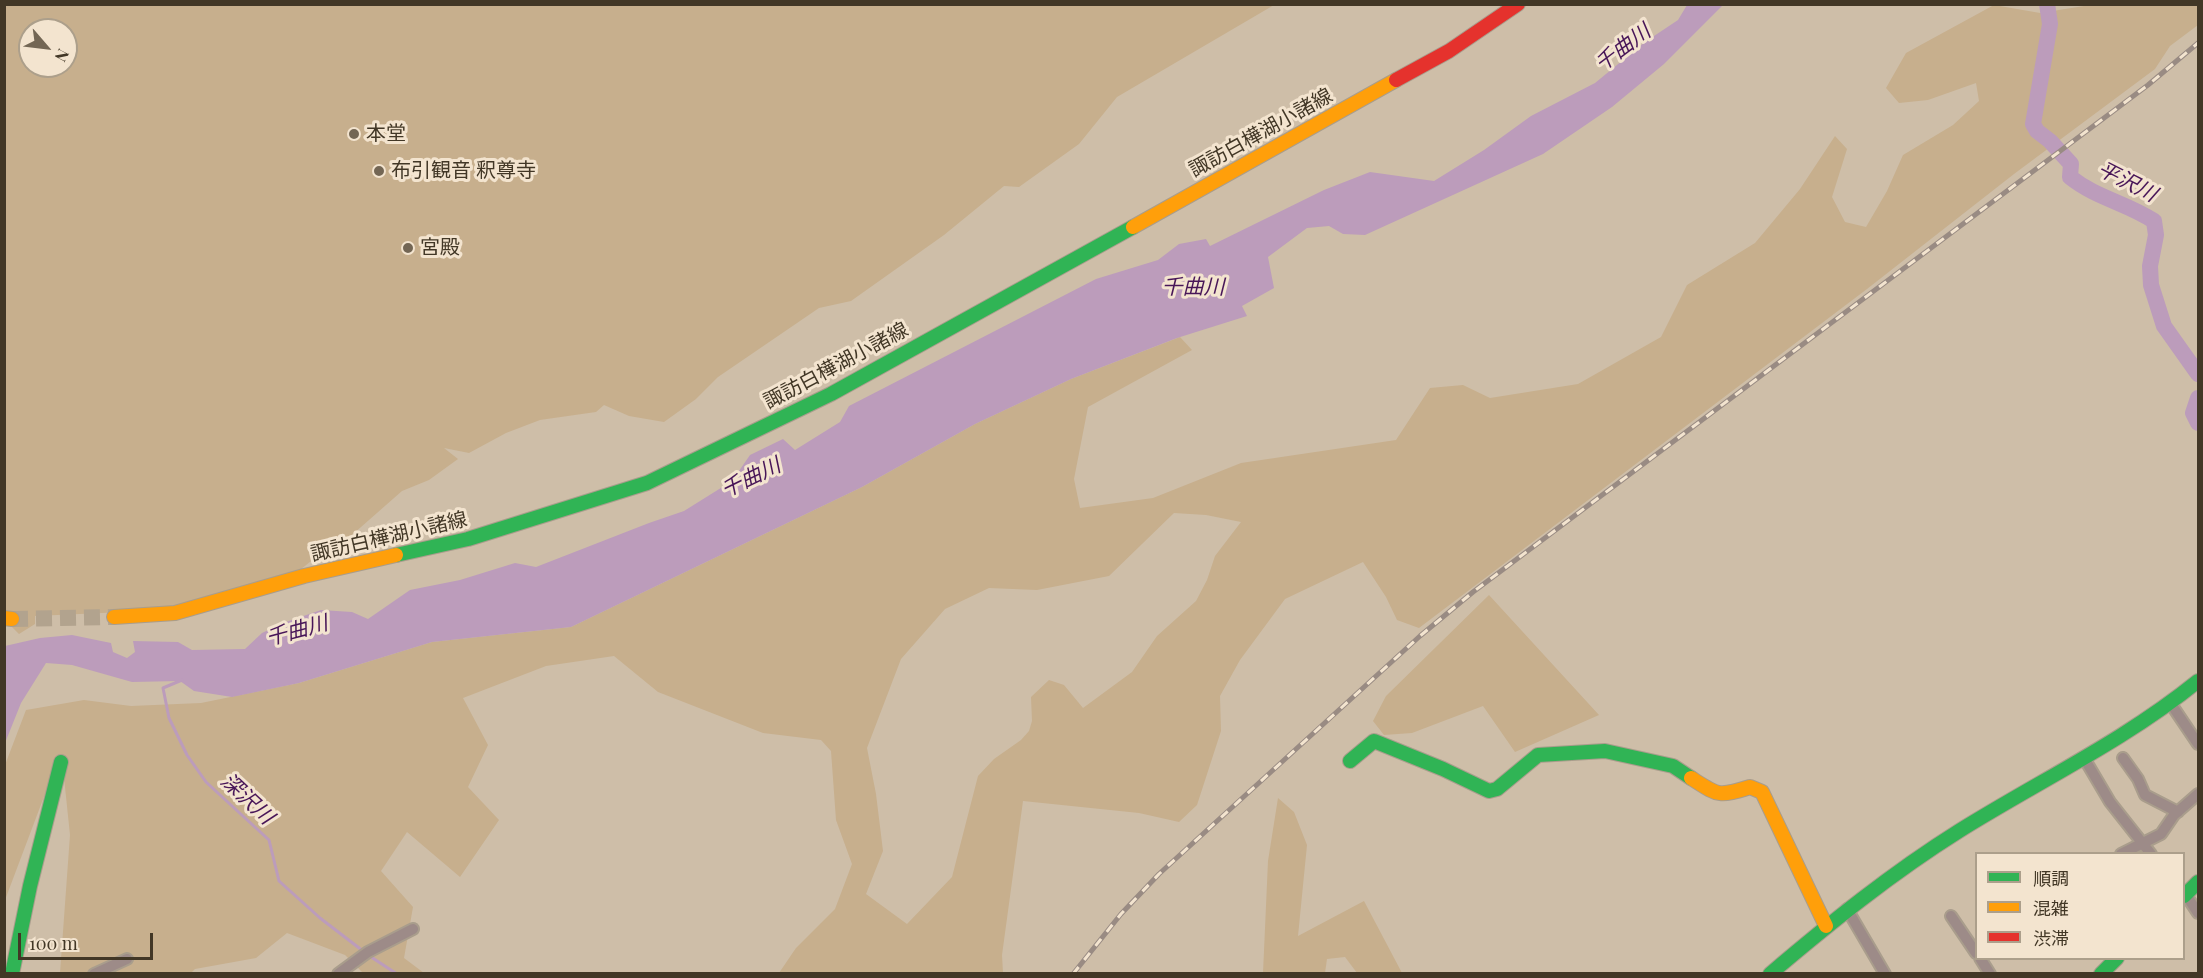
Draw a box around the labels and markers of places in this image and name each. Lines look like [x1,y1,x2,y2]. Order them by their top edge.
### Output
place label: 本堂 [366,122,406,146]
marker: 本堂 [347,127,361,141]
place label: 布引観音 釈尊寺 [391,159,536,183]
marker: 布引観音 釈尊寺 [372,164,386,178]
place label: 宮殿 [420,236,460,260]
marker: 宮殿 [401,241,415,255]

